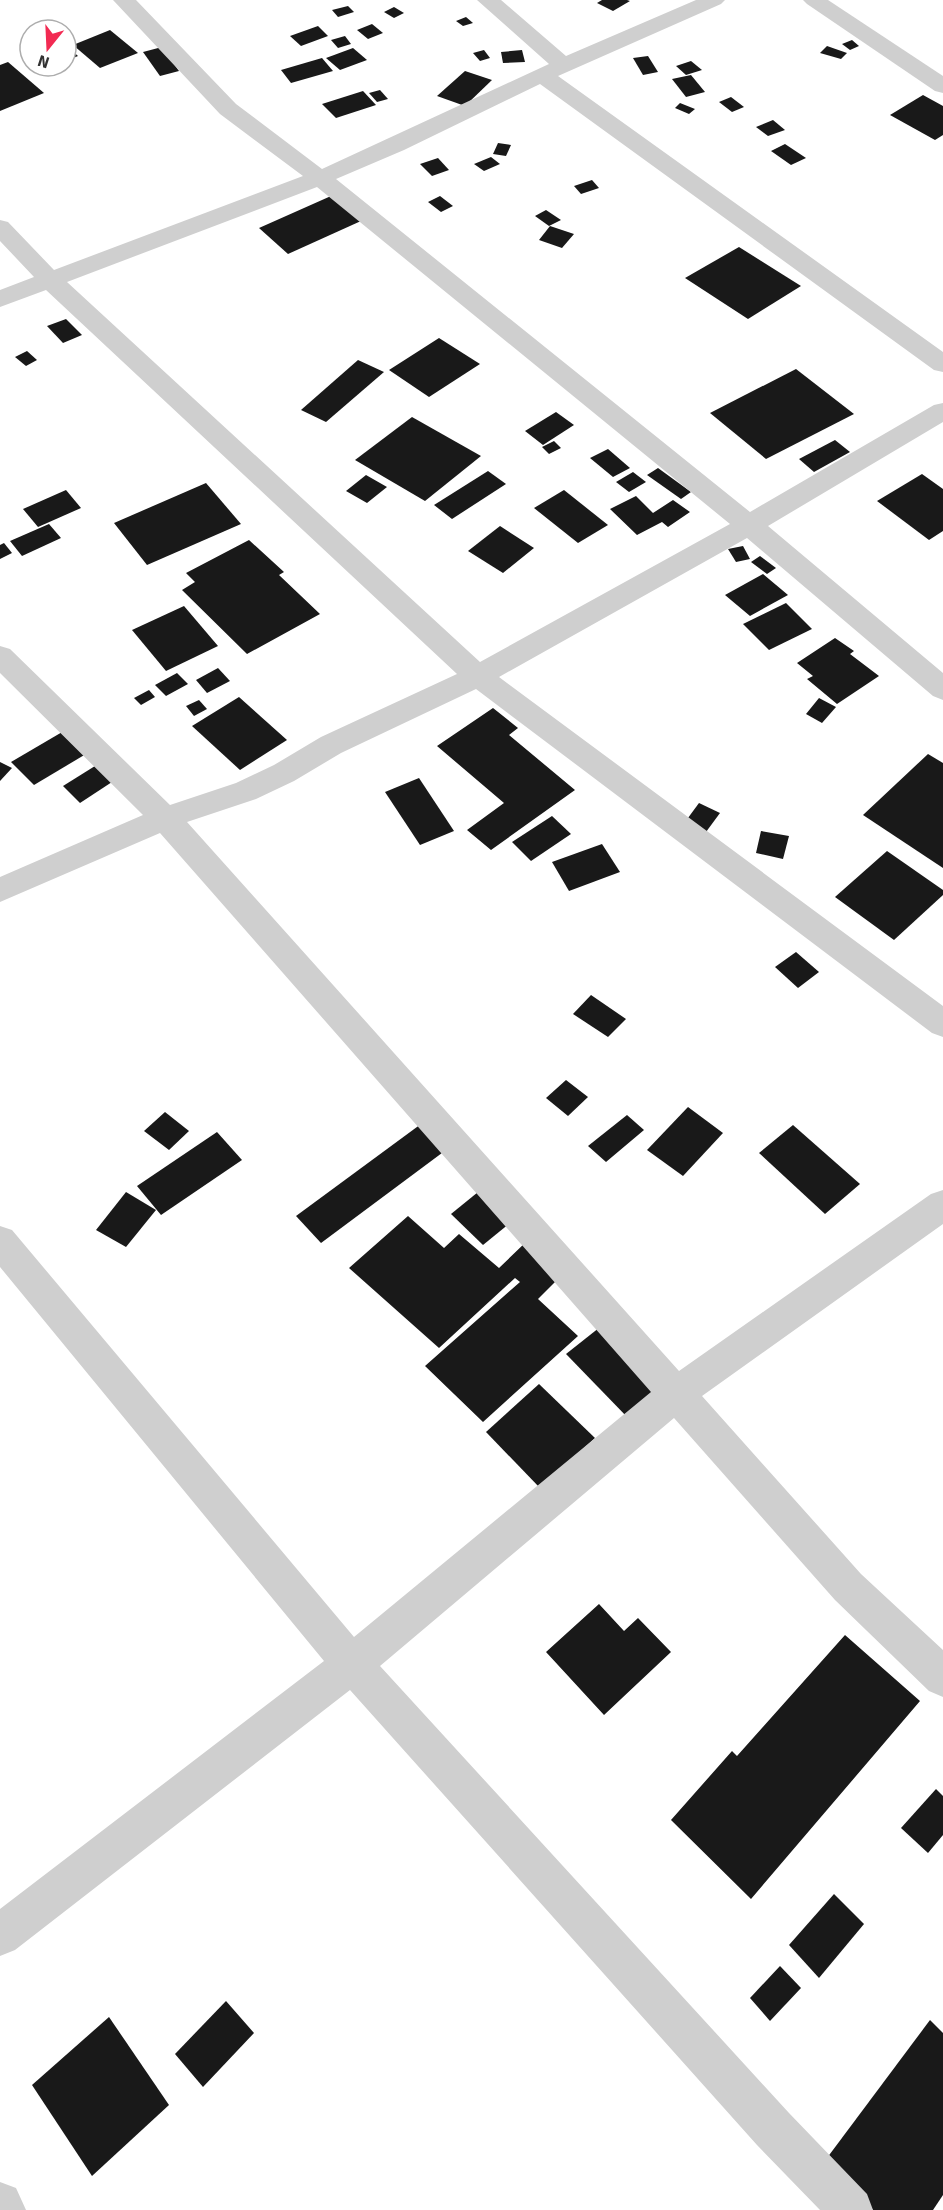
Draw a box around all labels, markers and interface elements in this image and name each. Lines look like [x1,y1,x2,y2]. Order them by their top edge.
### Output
north arrow [18,18,78,78]
text: N [35,50,52,73]

